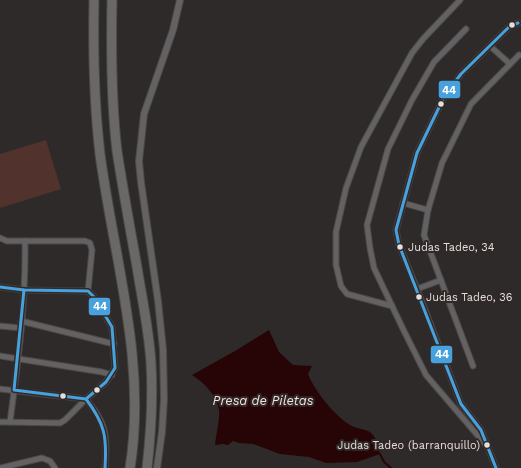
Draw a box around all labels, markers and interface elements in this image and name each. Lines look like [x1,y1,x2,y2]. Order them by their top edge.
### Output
unlabelled marker [507,20,517,30]
line badge: 44 [438,80,461,99]
text: 44 [442,84,456,97]
unlabelled marker [436,99,446,109]
place label: Judas Tadeo, 34 [408,241,495,254]
marker: Judas Tadeo, 34 [395,242,405,252]
place label: Judas Tadeo, 36 [426,291,513,304]
marker: Judas Tadeo, 36 [414,292,424,302]
line badge: 44 [88,297,111,316]
text: 44 [93,300,107,313]
line badge: 44 [430,345,453,364]
text: 44 [435,348,449,361]
unlabelled marker [92,385,102,395]
unlabelled marker [58,391,68,401]
water label: Presa de Piletas [212,393,314,408]
place label: Judas Tadeo (barranquillo) [337,439,480,452]
marker: Judas Tadeo (barranquillo) [482,440,492,450]

